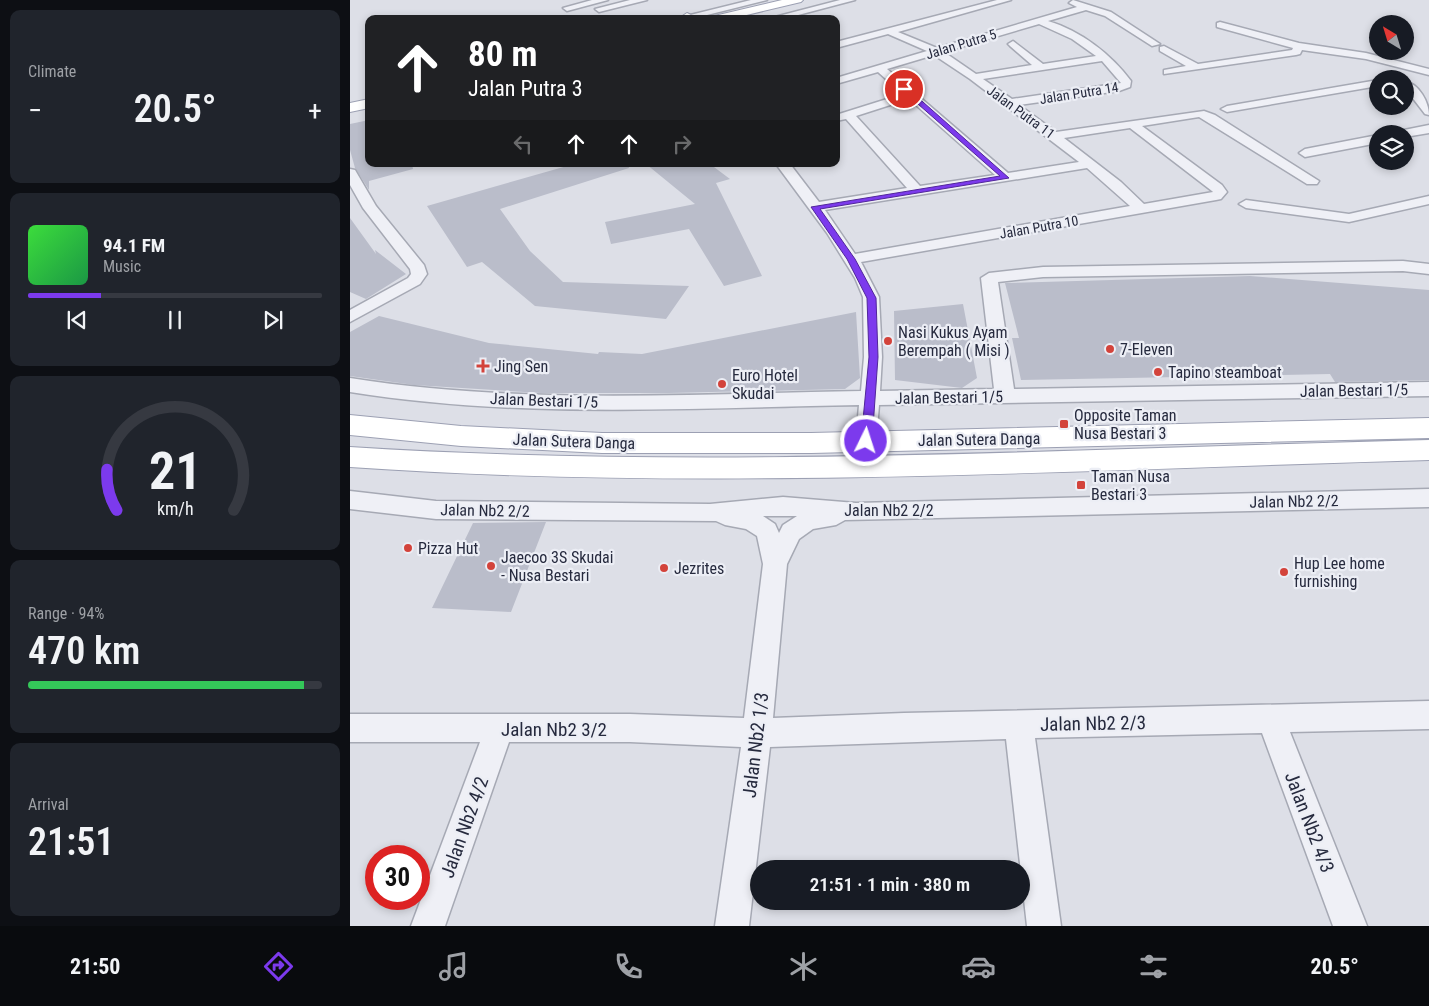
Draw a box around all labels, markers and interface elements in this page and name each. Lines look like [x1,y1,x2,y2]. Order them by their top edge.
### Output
north arrow [1369,15,1414,60]
map controls [1369,15,1414,170]
street label: Jalan Putra 5 [924,26,998,62]
text: 80 m [468,34,537,75]
icon: ahead [385,35,450,100]
text: Climate [28,62,76,81]
pin [883,68,925,110]
button: search [1369,70,1414,115]
icon: arrive [890,75,918,103]
text: Jalan Putra 3 [468,76,583,101]
street label: Jalan Putra 14 [1038,79,1120,107]
street label: Jalan Putra 11 [984,82,1058,142]
text: 20.5° [134,87,216,131]
text: − [28,94,42,127]
text: + [308,94,322,127]
button: layers [1369,125,1414,170]
icon: left [509,130,537,158]
icon: ahead [562,130,590,158]
icon: ahead [615,130,643,158]
icon: right [668,130,696,158]
street label: Jalan Putra 10 [998,212,1080,242]
text: 94.1 FM [103,234,165,257]
text: Music [103,257,141,276]
icon: previous [63,306,91,334]
icon: pause [161,306,189,334]
icon: next [259,306,287,334]
place label: Nasi Kukus Ayam Berempah ( Misi ) [898,323,1010,360]
marker: Nasi Kukus Ayam Berempah ( Misi ) [882,335,894,347]
place label: 7-Eleven [1120,340,1173,359]
marker: 7-Eleven [1104,343,1116,355]
place label: Jing Sen [494,357,548,376]
marker: Jing Sen [476,359,490,373]
place label: Tapino steamboat [1168,363,1282,382]
place label: Euro Hotel Skudai [732,366,798,403]
marker: Tapino steamboat [1152,366,1164,378]
marker: Euro Hotel Skudai [716,378,728,390]
street label: Jalan Bestari 1/5 [1300,380,1408,401]
street label: Jalan Bestari 1/5 [895,387,1003,408]
street label: Jalan Bestari 1/5 [490,389,598,412]
place label: Opposite Taman Nusa Bestari 3 [1074,406,1177,443]
position arrow [839,414,891,466]
marker: Opposite Taman Nusa Bestari 3 [1058,418,1070,430]
street label: Jalan Sutera Danga [918,429,1040,450]
street label: Jalan Sutera Danga [512,430,635,453]
text: 21 [149,441,201,502]
place label: Taman Nusa Bestari 3 [1091,467,1170,504]
marker: Taman Nusa Bestari 3 [1075,479,1087,491]
street label: Jalan Nb2 2/2 [1249,491,1339,512]
text: km/h [157,498,193,519]
street label: Jalan Nb2 2/2 [440,500,530,521]
street label: Jalan Nb2 2/2 [844,501,934,520]
place label: Pizza Hut [418,539,479,558]
marker: Pizza Hut [402,542,414,554]
place label: Jaecoo 3S Skudai - Nusa Bestari [501,548,613,585]
place label: Hup Lee home furnishing [1294,554,1385,591]
place label: Jezrites [674,559,724,578]
marker: Jaecoo 3S Skudai - Nusa Bestari [485,560,497,572]
marker: Jezrites [658,562,670,574]
marker: Hup Lee home furnishing [1278,566,1290,578]
text: Range · 94% [28,604,104,623]
text: 470 km [28,629,140,673]
street label: Jalan Nb2 1/3 [738,691,773,799]
street label: Jalan Nb2 2/3 [1040,711,1146,736]
street label: Jalan Nb2 3/2 [501,718,607,741]
street label: Jalan Nb2 4/3 [1280,769,1339,876]
street label: Jalan Nb2 4/2 [436,773,493,881]
text: Arrival [28,795,69,814]
text: 21:51 [28,820,114,864]
speed limit sign: 30 [365,845,430,910]
text: 21:51 · 1 min · 380 m [810,873,970,896]
icon: directions [261,949,296,984]
icon: music [436,949,471,984]
icon: phone [611,949,646,984]
icon: climate [786,949,821,984]
icon: car [961,949,996,984]
icon: filters [1136,949,1171,984]
text: 21:50 [70,954,121,979]
text: 20.5° [1311,954,1359,979]

